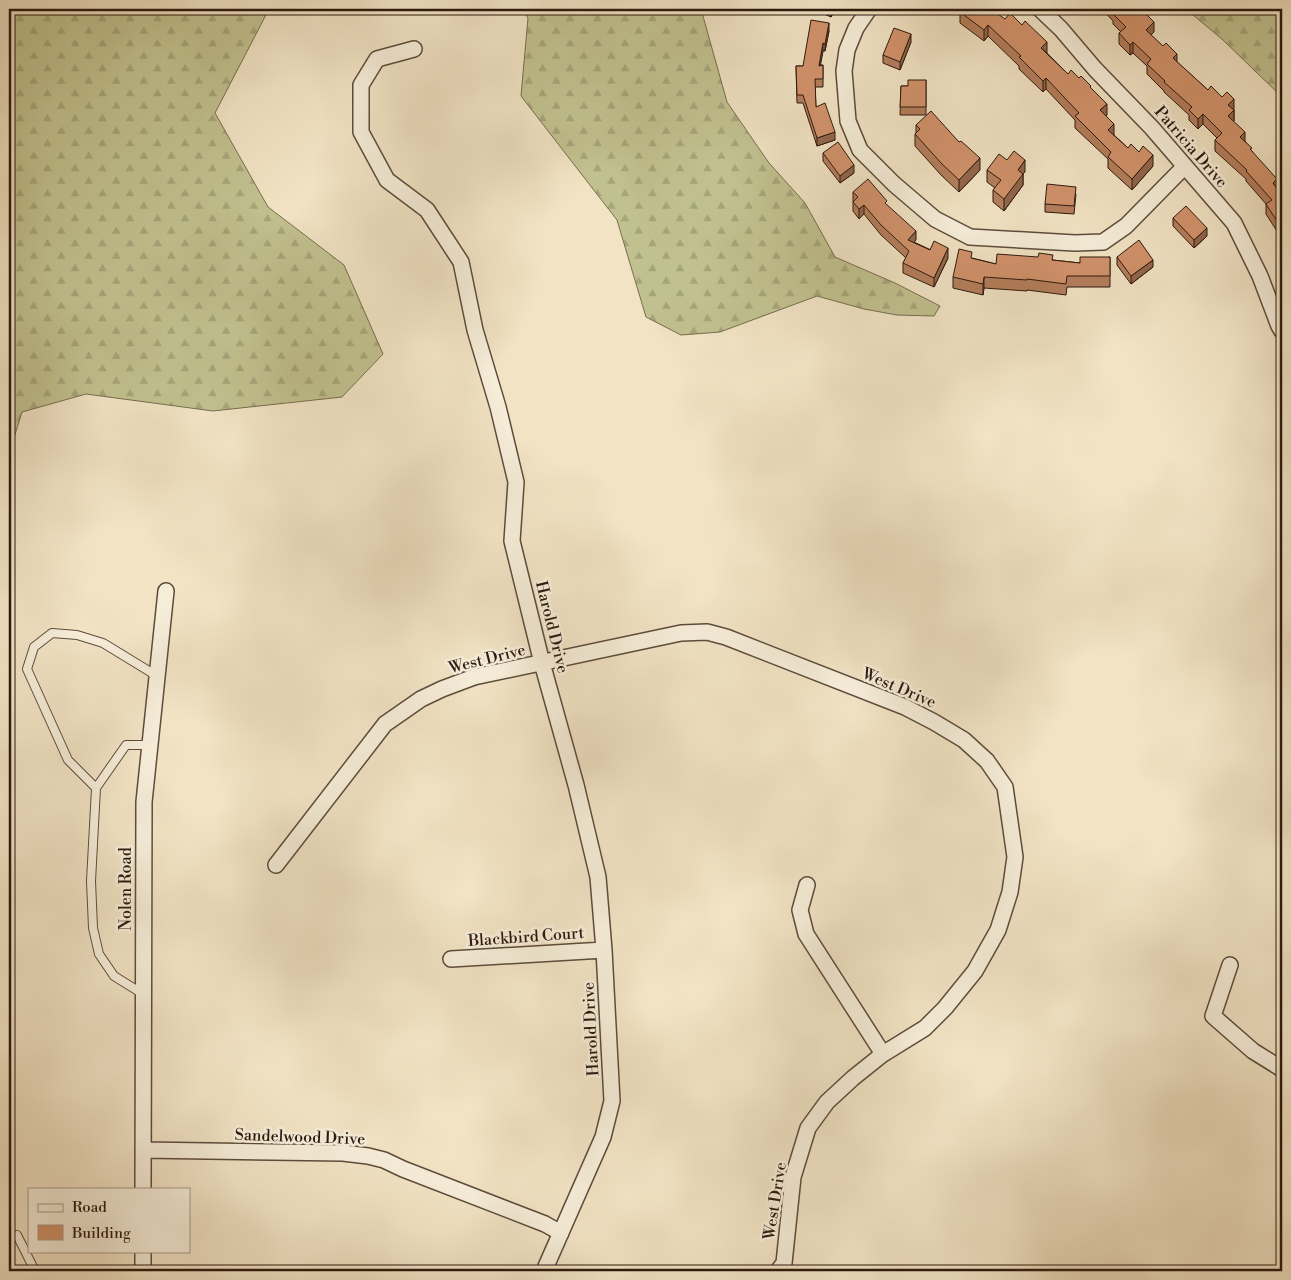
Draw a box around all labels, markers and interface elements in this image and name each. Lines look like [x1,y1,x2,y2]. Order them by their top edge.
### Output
street label: Patricia Drive [1150,102,1232,192]
street label: Harold Drive [531,579,573,675]
street label: West Drive [446,640,527,678]
street label: West Drive [858,663,939,713]
street label: Nolen Road [116,847,136,931]
street label: Blackbird Court [466,923,585,951]
street label: Harold Drive [579,981,603,1077]
street label: Sandelwood Drive [234,1125,366,1149]
street label: West Drive [759,1161,791,1242]
legend [28,1188,190,1252]
text: Road [72,1198,107,1217]
text: Building [71,1224,131,1243]

